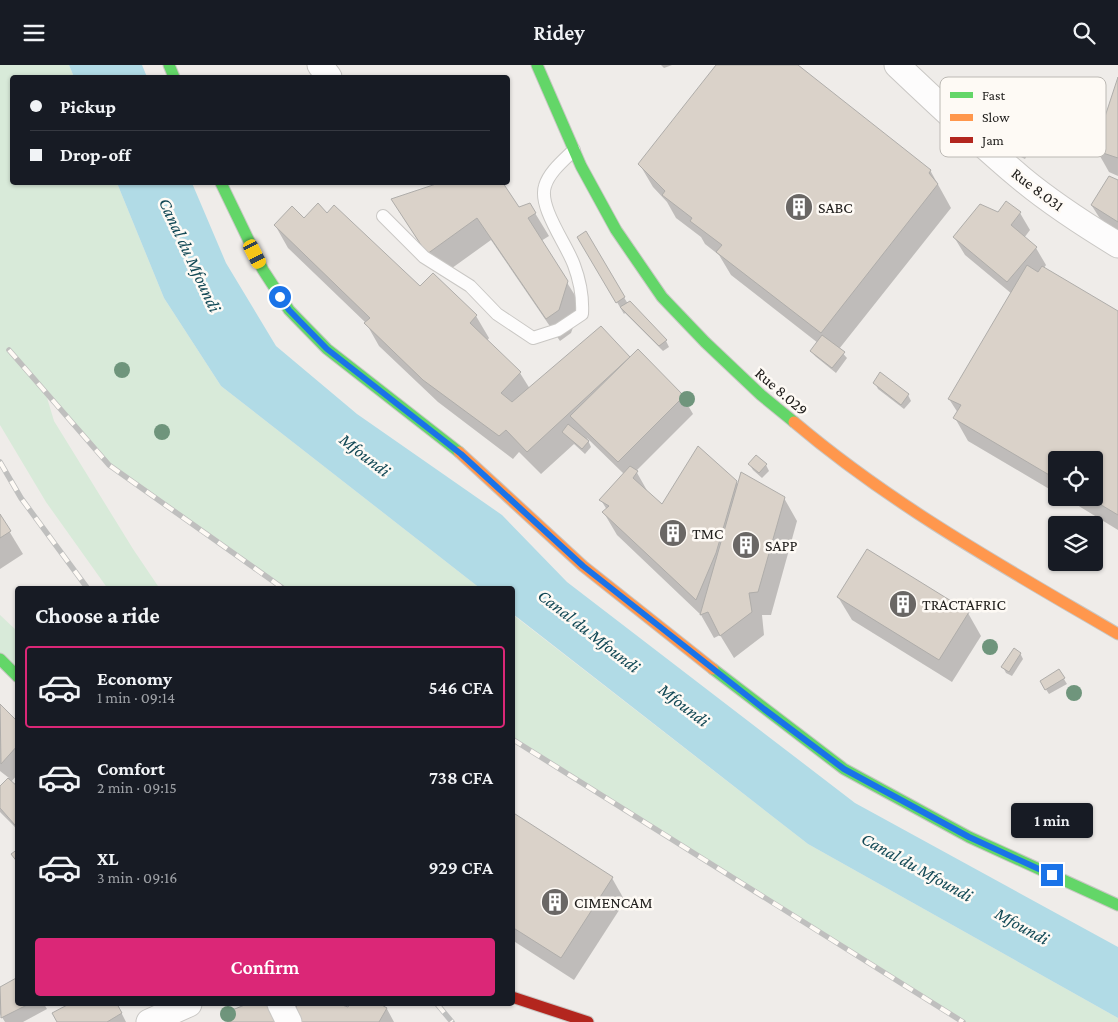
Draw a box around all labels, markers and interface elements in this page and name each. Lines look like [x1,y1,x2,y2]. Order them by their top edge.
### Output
icon: menu [20,19,48,47]
icon: search [1070,19,1098,47]
text: Ridey [533,20,585,45]
legend [940,77,1106,157]
text: Fast [982,87,1006,103]
text: Pickup [60,96,116,117]
text: Slow [982,109,1010,125]
text: Jam [980,132,1004,148]
text: Drop-off [60,144,131,165]
street label: Rue 8.031 [1008,164,1067,214]
building icon: SABC [784,192,814,222]
water label: Canal du Mfoundi [155,195,225,315]
place label: SABC [818,199,853,216]
car [241,237,268,271]
route start [269,286,291,308]
street label: Rue 8.029 [752,364,811,419]
water label: Mfoundi [335,428,394,481]
map controls [1048,451,1103,571]
button: locate [1048,451,1103,506]
button: layers [1048,516,1103,571]
building icon: TMC [658,518,688,548]
place label: TMC [692,525,723,542]
building icon: SAPP [731,530,761,560]
place label: SAPP [765,537,798,554]
water label: Canal du Mfoundi [534,585,644,677]
building icon: TRACTAFRIC [888,589,918,619]
place label: TRACTAFRIC [922,596,1006,613]
text: Choose a ride [35,603,160,628]
icon: car [37,665,82,710]
text: Economy [97,668,172,689]
text: 546 CFA [428,677,493,698]
water label: Mfoundi [654,678,713,731]
text: 1 min · 09:14 [97,689,175,706]
icon: car [37,755,82,800]
text: Comfort [97,758,165,779]
text: 738 CFA [429,767,493,788]
text: 2 min · 09:15 [97,779,177,796]
callout: 1 min [1011,803,1093,837]
text: 1 min [1034,812,1070,829]
water label: Canal du Mfoundi [858,828,976,906]
icon: car [37,845,82,890]
text: XL [97,848,119,869]
text: 929 CFA [428,857,493,878]
route end [1041,864,1063,886]
text: 3 min · 09:16 [97,869,177,886]
building icon: CIMENCAM [540,887,570,917]
place label: CIMENCAM [574,894,652,911]
water label: Mfoundi [991,903,1053,949]
button: Confirm [35,938,495,996]

